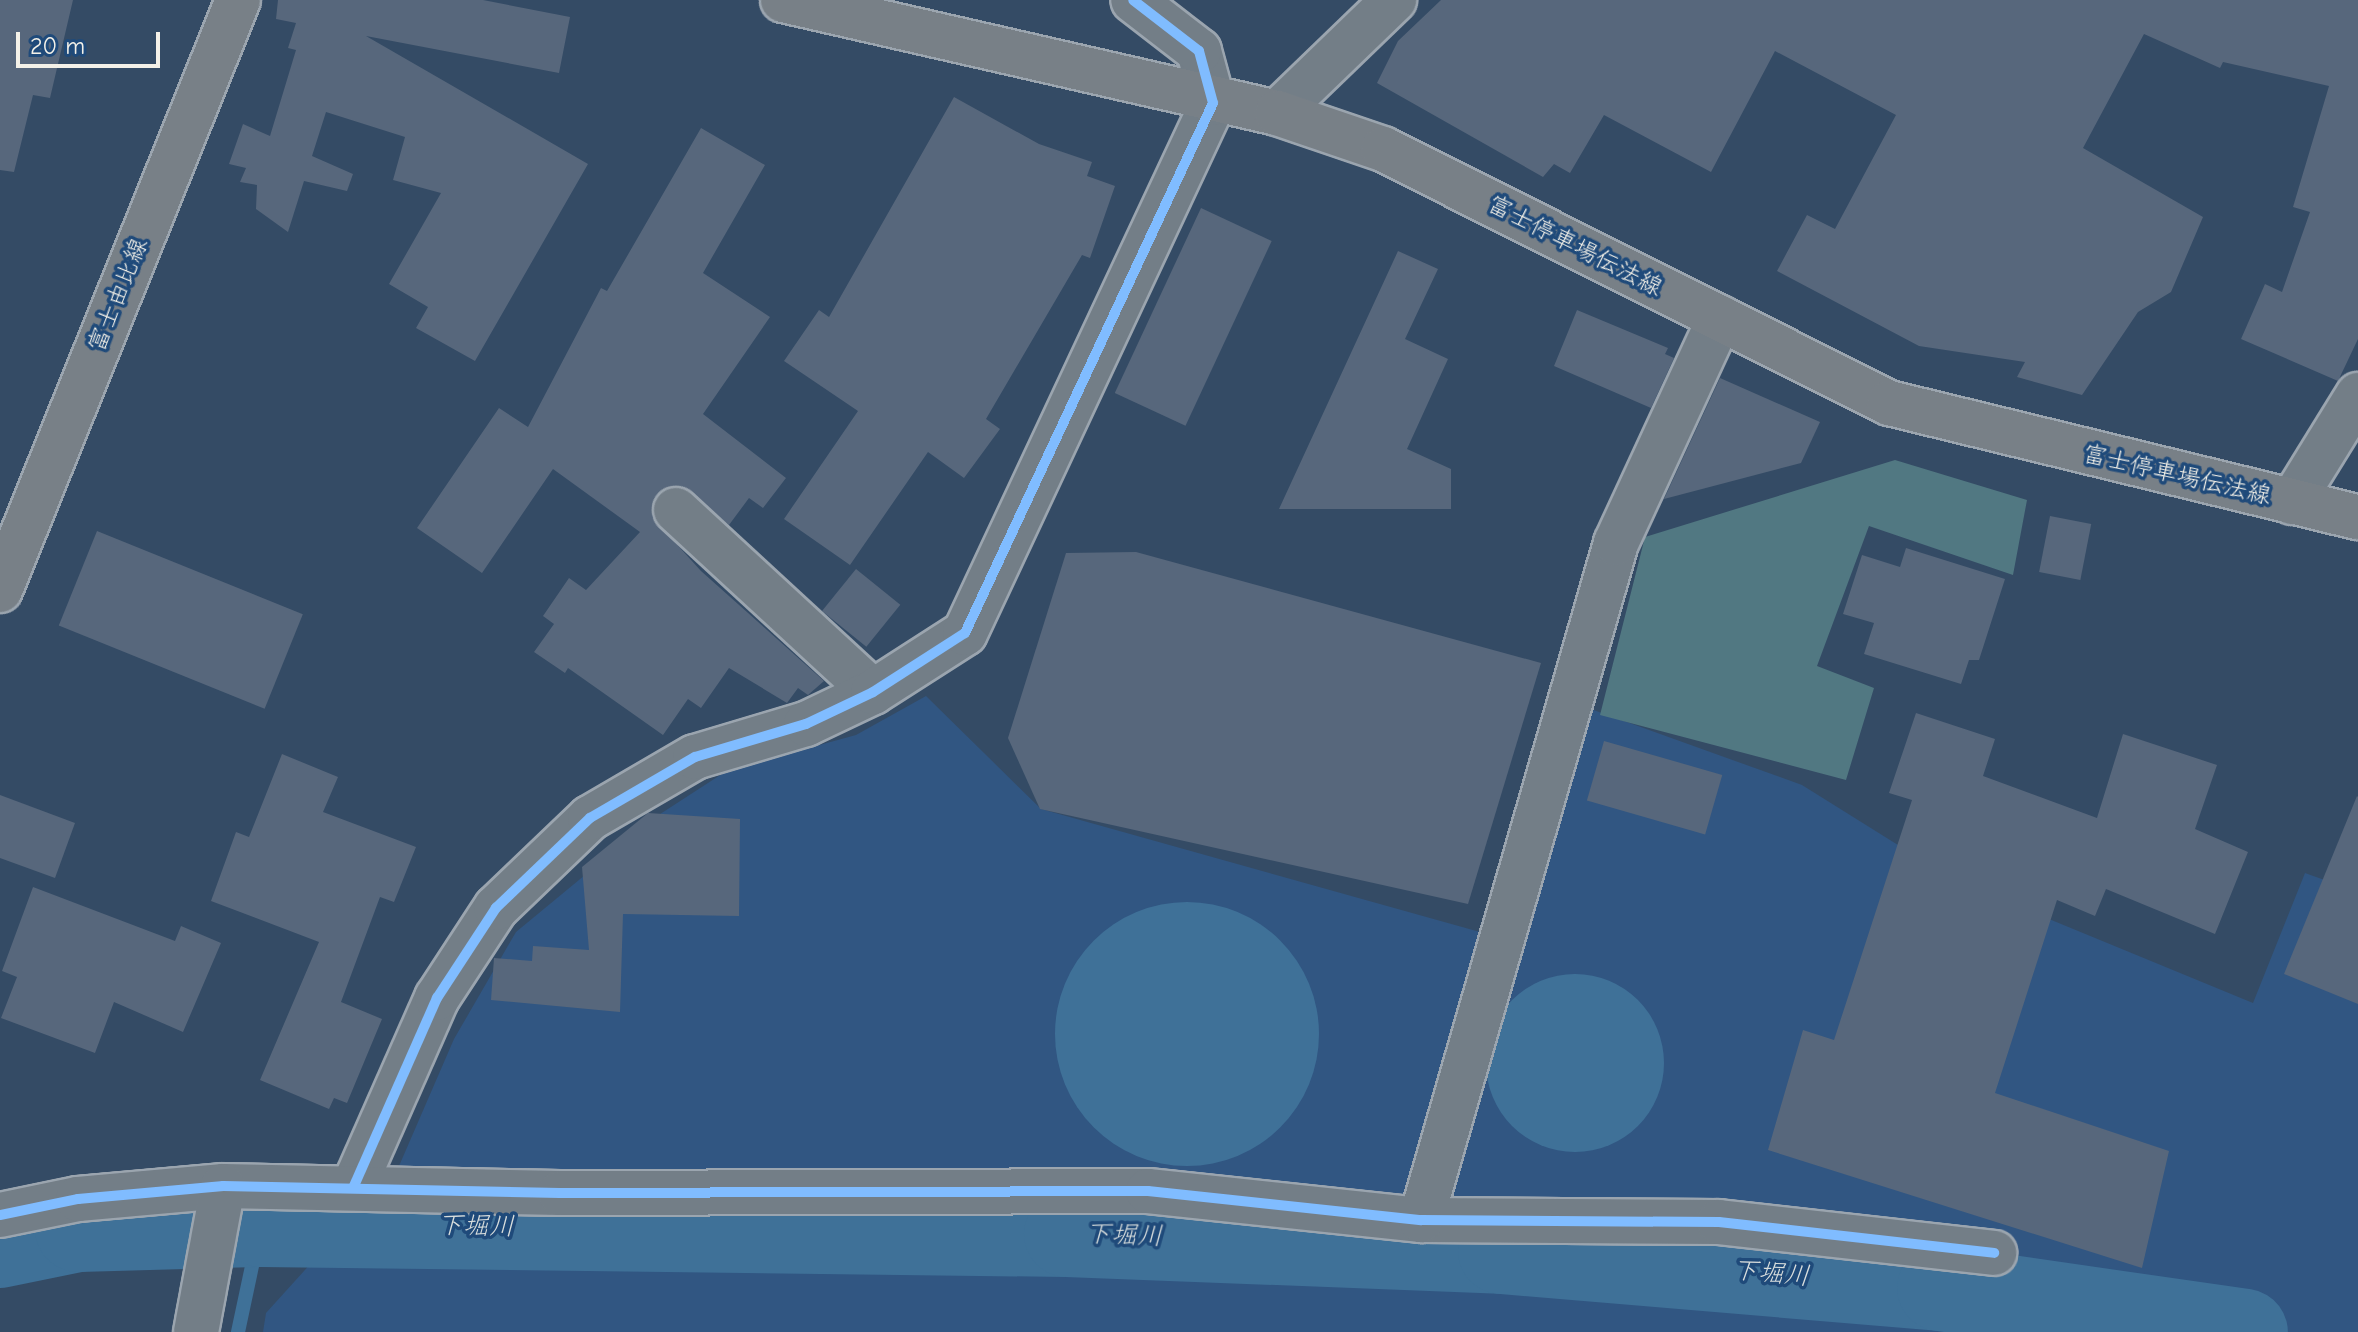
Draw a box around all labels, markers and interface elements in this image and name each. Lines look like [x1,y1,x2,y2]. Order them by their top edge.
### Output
scale bar [20,16,164,66]
text: 20 m [30,32,85,60]
street label: 富士停車場伝法線 [1483,190,1667,302]
street label: 富士由比線 [82,234,154,356]
street label: 富士停車場伝法線 [2080,439,2274,511]
water label: 下堀川 [437,1211,515,1243]
water label: 下堀川 [1084,1219,1164,1253]
water label: 下堀川 [1731,1255,1811,1293]

